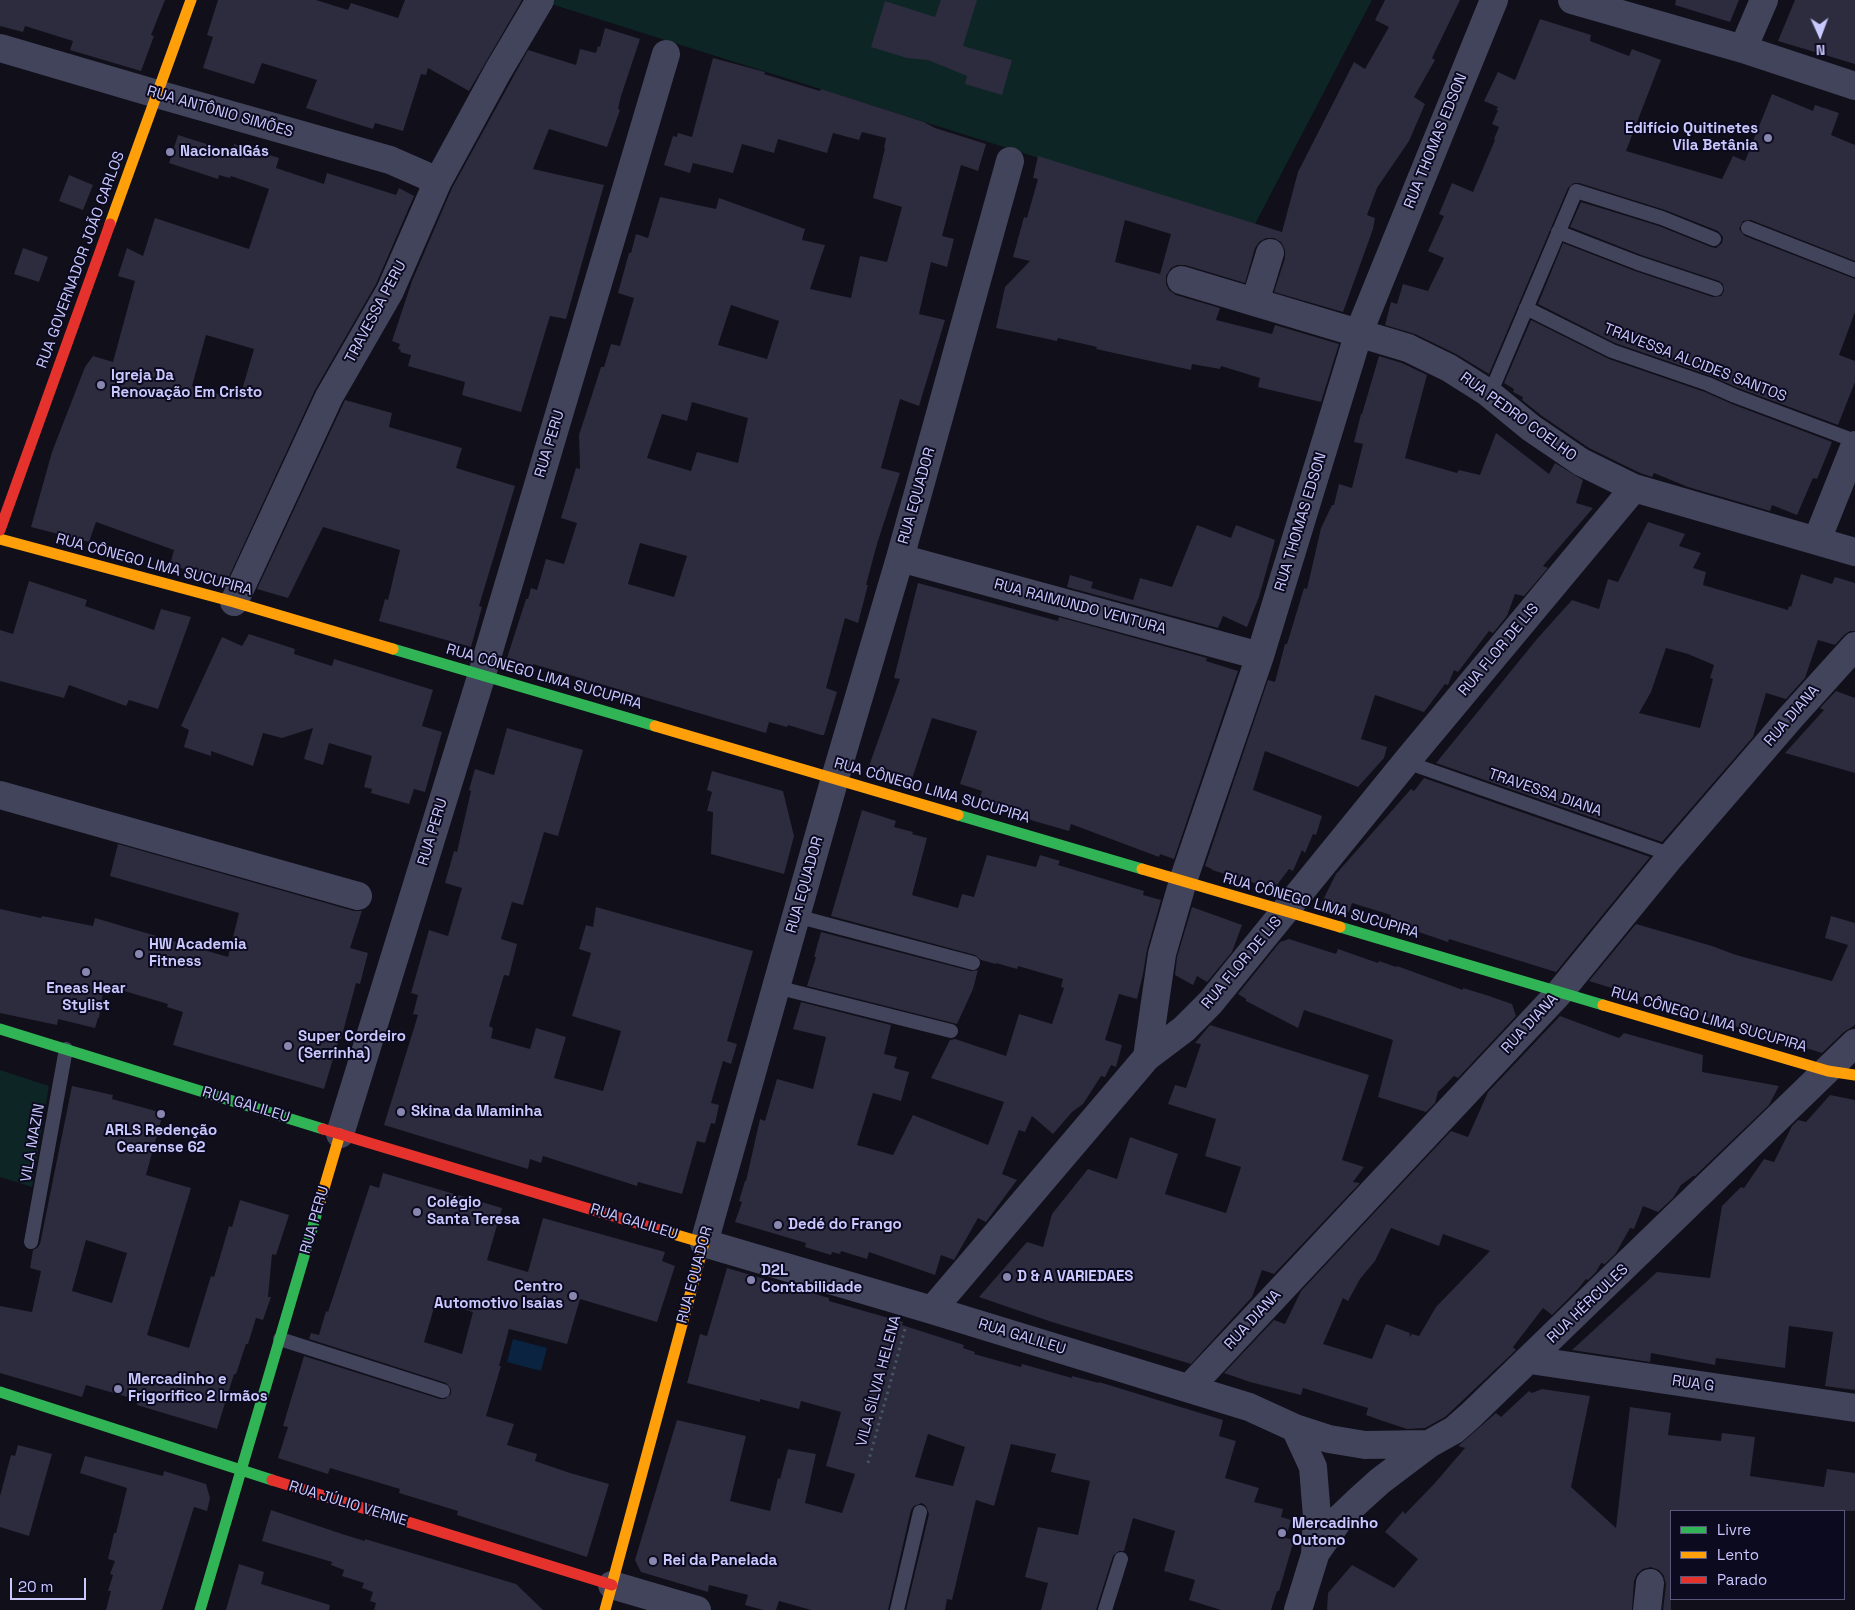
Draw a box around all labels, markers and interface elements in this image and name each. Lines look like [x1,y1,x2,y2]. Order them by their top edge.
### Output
north arrow [1795,10,1845,60]
text: N [1816,41,1826,59]
street label: RUA THOMAS EDSON [1401,71,1471,211]
street label: RUA ANTÔNIO SIMÕES [145,82,295,142]
place label: Edifício Quitinetes Vila Betânia [1625,120,1758,155]
marker: Edifício Quitinetes Vila Betânia [1762,132,1774,144]
place label: NacionalGás [180,143,269,161]
marker: NacionalGás [164,146,176,158]
street label: RUA GOVERNADOR JOÃO CARLOS [33,149,129,371]
street label: TRAVESSA PERU [341,258,411,366]
street label: TRAVESSA ALCIDES SANTOS [1601,320,1789,406]
place label: Igreja Da Renovação Em Cristo [111,367,262,402]
street label: RUA PEDRO COELHO [1456,369,1580,465]
marker: Igreja Da Renovação Em Cristo [95,379,107,391]
street label: RUA PERU [531,408,569,480]
street label: RUA EQUADOR [895,446,939,546]
street label: RUA THOMAS EDSON [1271,450,1331,594]
street label: RUA CÔNEGO LIMA SUCUPIRA [54,530,254,600]
street label: RUA RAIMUNDO VENTURA [992,575,1168,639]
street label: RUA FLOR DE LIS [1455,600,1543,700]
street label: RUA CÔNEGO LIMA SUCUPIRA [444,640,644,714]
street label: RUA DIANA [1761,682,1823,750]
street label: RUA CÔNEGO LIMA SUCUPIRA [832,754,1032,828]
street label: TRAVESSA DIANA [1486,765,1604,821]
street label: RUA PERU [414,796,452,868]
street label: RUA EQUADOR [783,835,827,935]
street label: RUA CÔNEGO LIMA SUCUPIRA [1221,869,1421,943]
street label: RUA FLOR DE LIS [1198,913,1286,1013]
place label: HW Academia Fitness [149,936,247,971]
marker: HW Academia Fitness [133,948,145,960]
marker: Eneas Hear Stylist [80,966,92,978]
place label: Eneas Hear Stylist [46,980,126,1015]
street label: RUA CÔNEGO LIMA SUCUPIRA [1609,983,1809,1057]
street label: RUA DIANA [1498,990,1562,1058]
place label: Super Cordeiro (Serrinha) [298,1028,406,1063]
marker: Super Cordeiro (Serrinha) [282,1040,294,1052]
street label: RUA GALILEU [200,1083,292,1127]
street label: VILA MAZIN [17,1102,49,1184]
place label: Skina da Maminha [411,1103,542,1121]
marker: Skina da Maminha [395,1106,407,1118]
marker: ARLS Redenção Cearense 62 [155,1108,167,1120]
place label: ARLS Redenção Cearense 62 [105,1122,217,1157]
street label: RUA PERU [297,1184,333,1256]
place label: Colégio Santa Teresa [427,1194,520,1229]
street label: RUA GALILEU [588,1200,680,1244]
marker: Colégio Santa Teresa [411,1206,423,1218]
place label: Dedé do Frango [788,1216,902,1234]
marker: Dedé do Frango [772,1219,784,1231]
street label: RUA EQUADOR [673,1225,717,1325]
street label: RUA HÉRCULES [1544,1261,1632,1347]
place label: D2L Contabilidade [761,1262,862,1297]
place label: D & A VARIEDAES [1017,1268,1133,1286]
marker: D & A VARIEDAES [1001,1271,1013,1283]
marker: D2L Contabilidade [745,1274,757,1286]
place label: Centro Automotivo Isaias [434,1278,563,1313]
street label: RUA DIANA [1221,1286,1285,1354]
marker: Centro Automotivo Isaias [567,1290,579,1302]
street label: VILA SÍLVIA HELENA [853,1314,905,1448]
street label: RUA GALILEU [976,1315,1068,1359]
place label: Mercadinho e Frigorifico 2 Irmãos [128,1371,267,1406]
street label: RUA G [1671,1372,1715,1396]
marker: Mercadinho e Frigorifico 2 Irmãos [112,1383,124,1395]
street label: RUA JÚLIO VERNE [287,1477,409,1531]
legend [1670,1510,1845,1600]
place label: Mercadinho Outono [1292,1515,1378,1550]
text: Livre [1717,1520,1751,1539]
marker: Mercadinho Outono [1276,1527,1288,1539]
text: Lento [1717,1545,1759,1564]
place label: Rei da Panelada [663,1552,777,1570]
marker: Rei da Panelada [647,1555,659,1567]
scale bar [12,1568,89,1600]
text: Parado [1717,1570,1767,1589]
text: 20 m [18,1577,53,1596]

